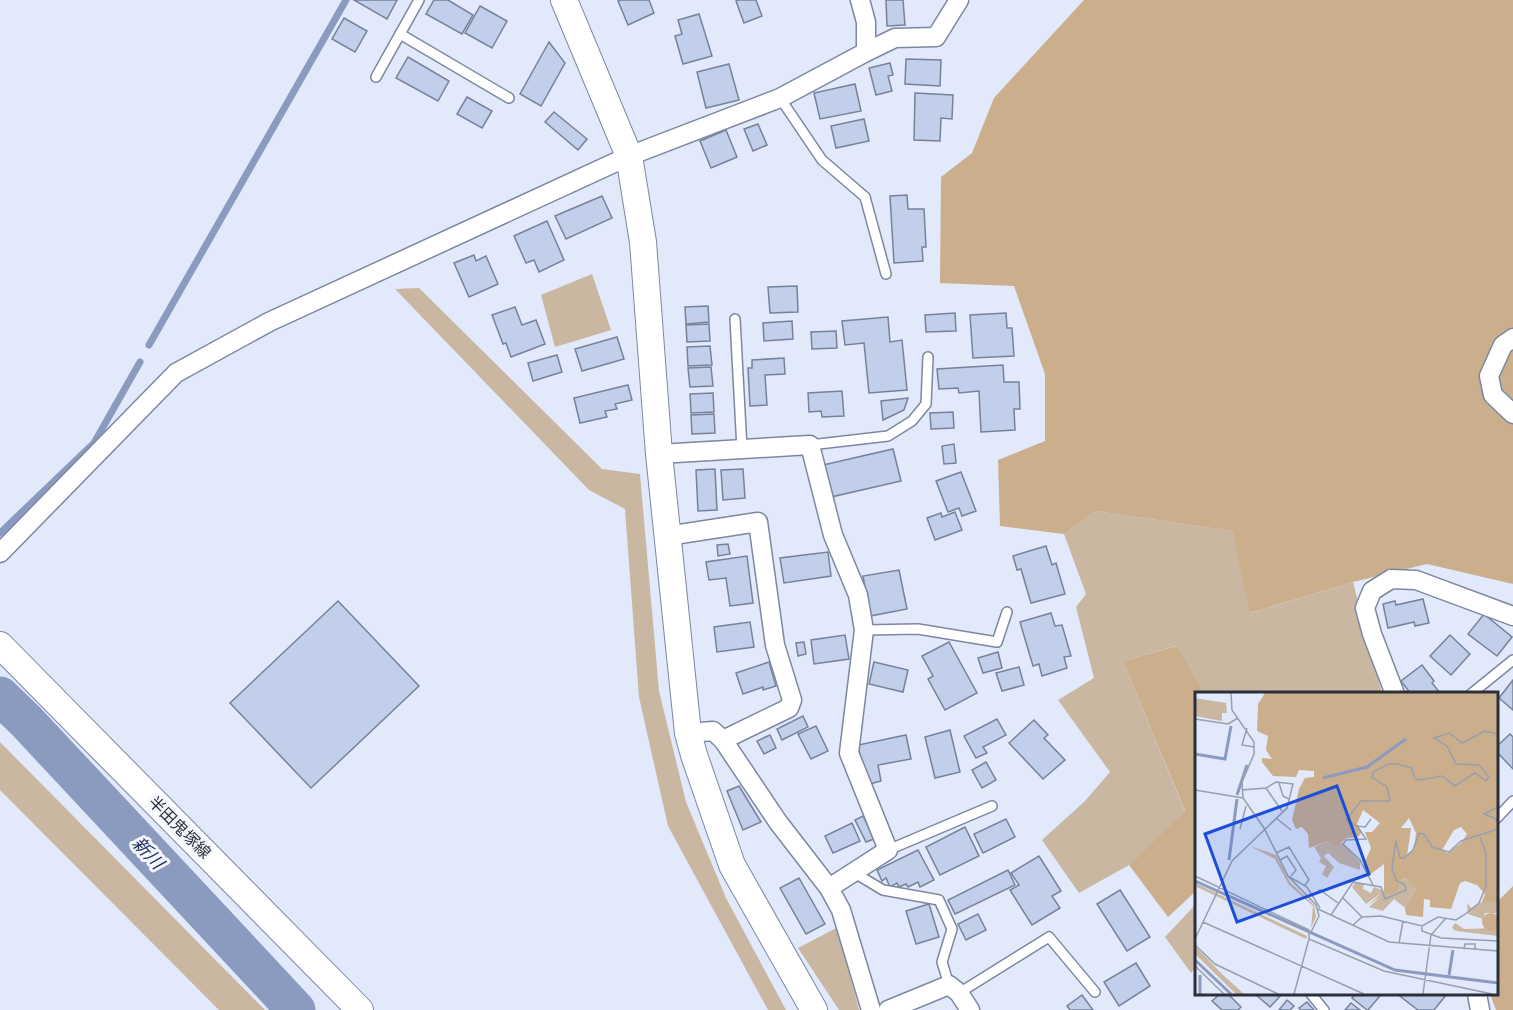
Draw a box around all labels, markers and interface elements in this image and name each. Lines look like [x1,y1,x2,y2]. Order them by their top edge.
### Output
inset map [1195,692,1498,995]
street label: 半田鬼塚線 [144,792,215,863]
water label: 新川 [128,832,170,875]

